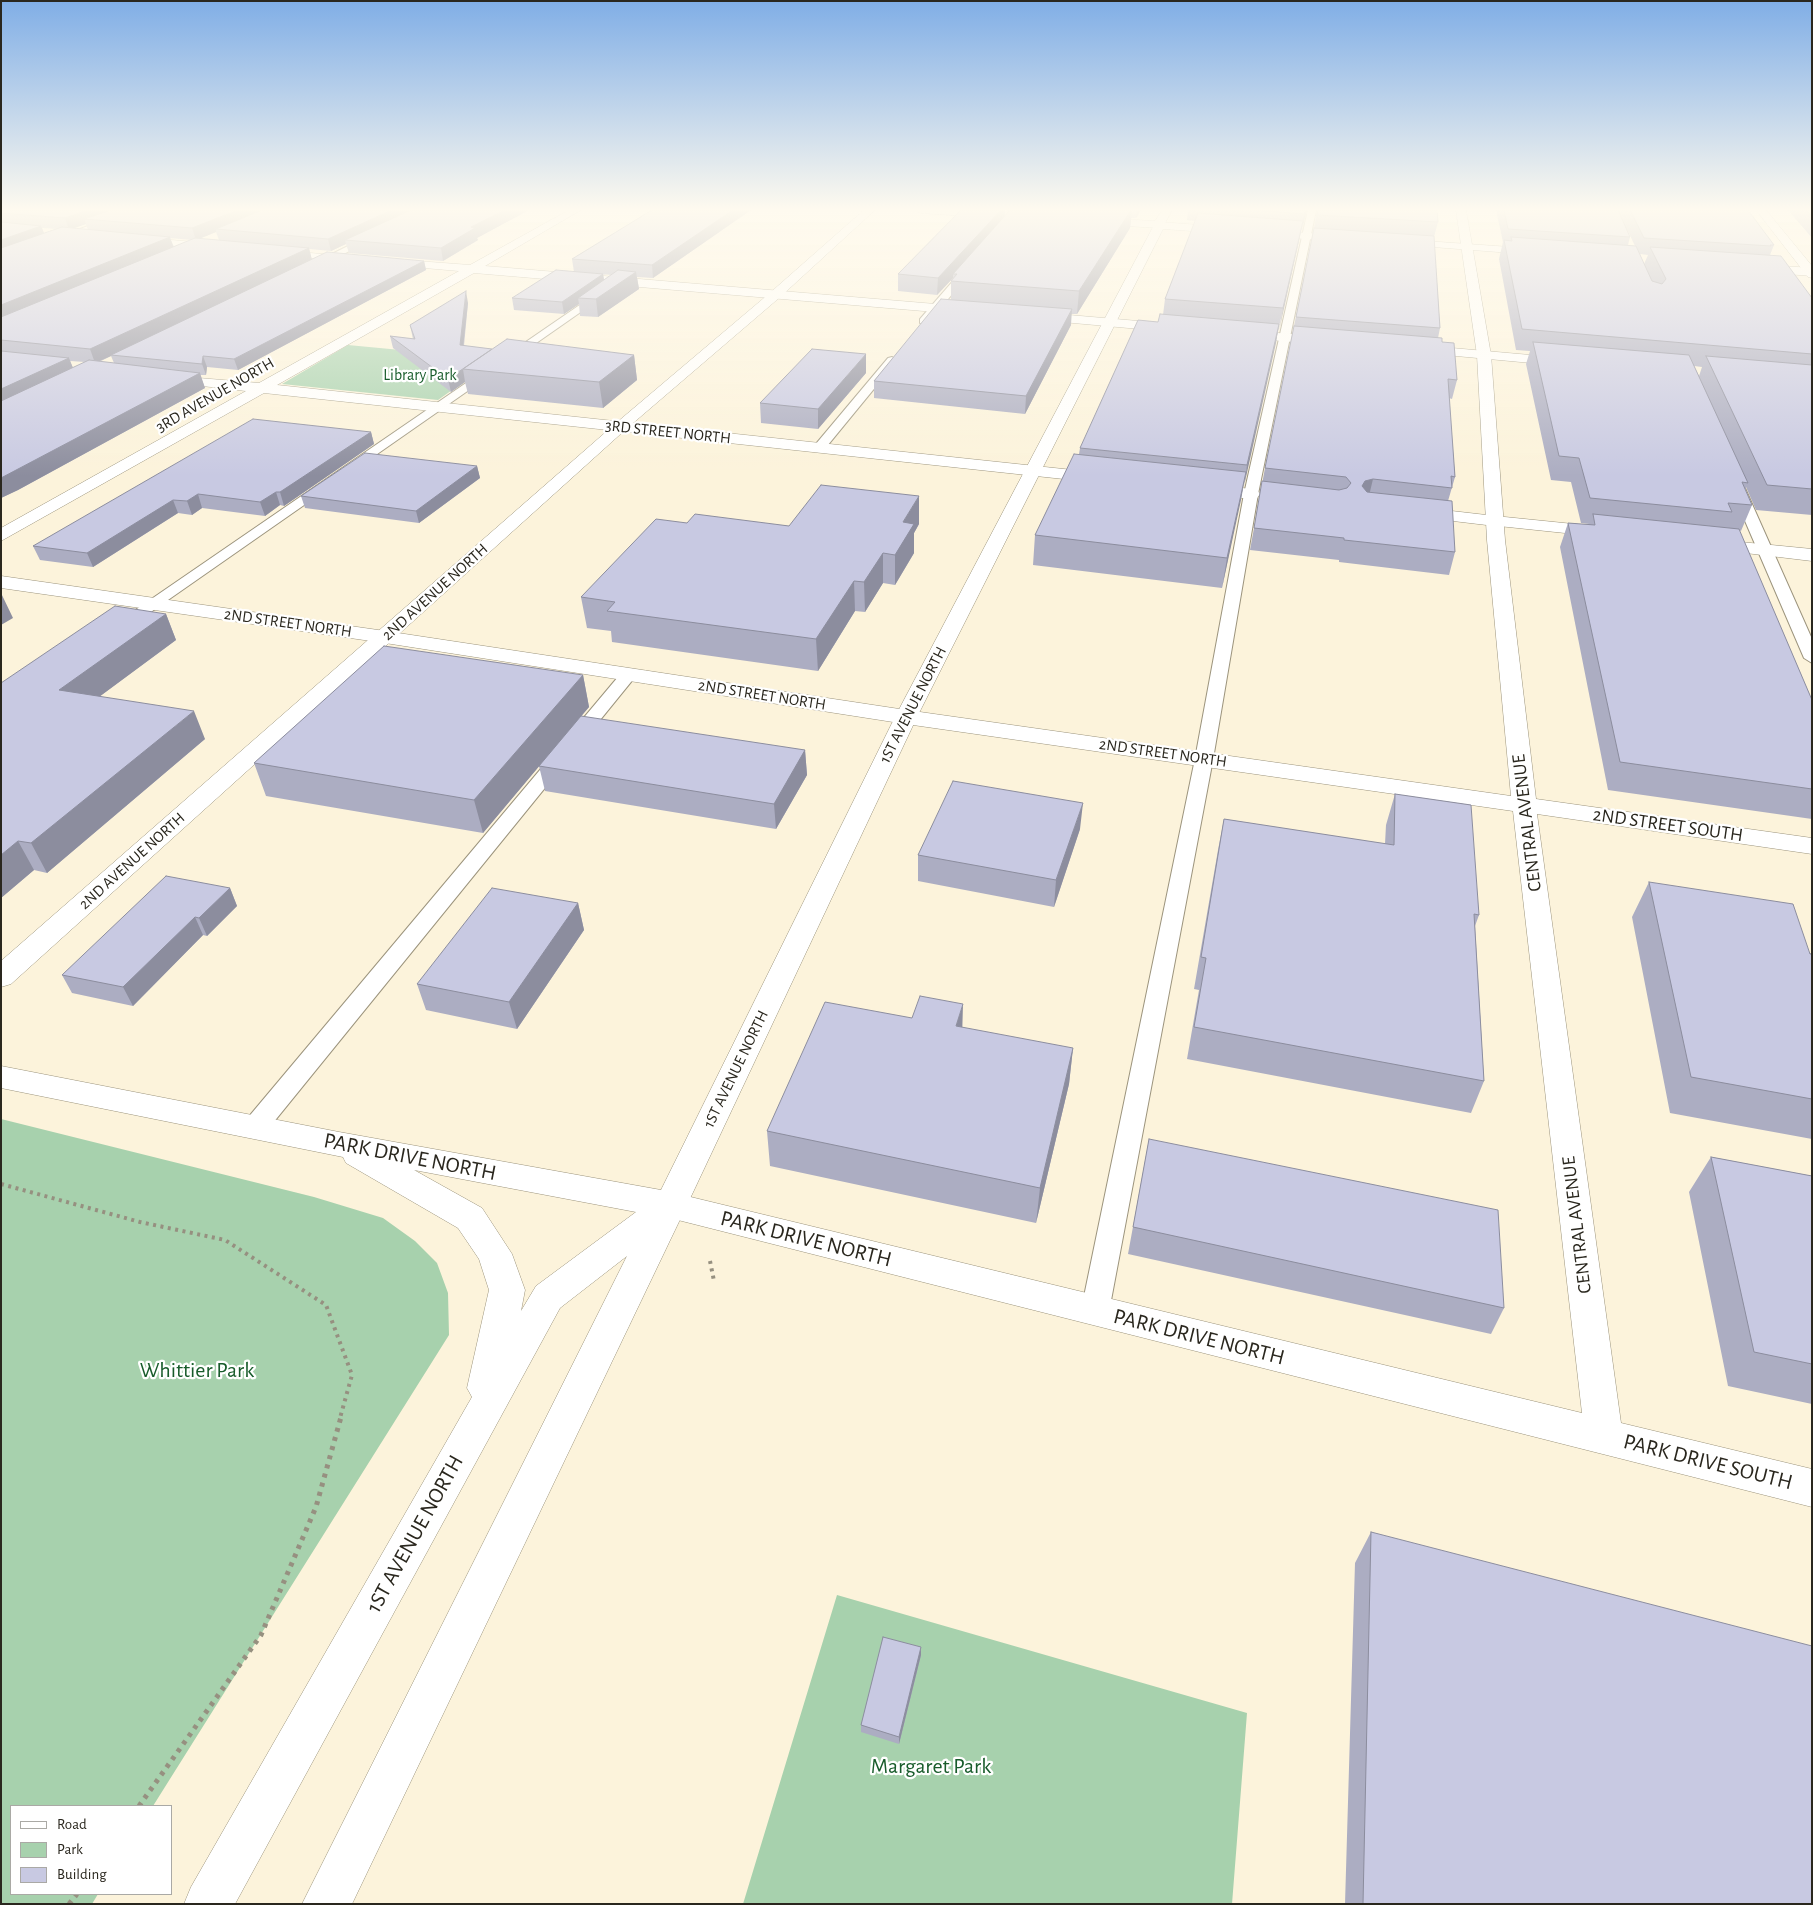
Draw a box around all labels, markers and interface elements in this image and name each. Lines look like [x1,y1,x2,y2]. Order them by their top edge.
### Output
street label: 3RD AVENUE NORTH [152,353,278,437]
park label: Library Park [383,365,457,385]
street label: 3RD STREET NORTH [604,416,732,448]
street label: 2ND AVENUE NORTH [378,539,492,645]
street label: 2ND STREET NORTH [223,605,353,641]
street label: 1ST AVENUE NORTH [875,644,951,766]
street label: 2ND STREET NORTH [697,675,827,715]
street label: 2ND STREET NORTH [1098,735,1228,771]
street label: CENTRAL AVENUE [1507,753,1547,893]
street label: 2ND STREET SOUTH [1591,803,1745,847]
street label: 2ND AVENUE NORTH [75,808,189,914]
street label: 1ST AVENUE NORTH [699,1007,773,1131]
street label: PARK DRIVE NORTH [321,1127,499,1187]
street label: CENTRAL AVENUE [1557,1155,1597,1295]
street label: PARK DRIVE NORTH [718,1205,894,1273]
street label: PARK DRIVE NORTH [1111,1303,1287,1371]
park label: Whittier Park [140,1357,254,1383]
street label: PARK DRIVE SOUTH [1621,1428,1795,1496]
street label: 1ST AVENUE NORTH [361,1451,469,1617]
park label: Margaret Park [871,1753,991,1779]
legend [10,1805,172,1895]
text: Road [57,1817,87,1832]
text: Park [57,1842,83,1857]
text: Building [57,1867,107,1882]

